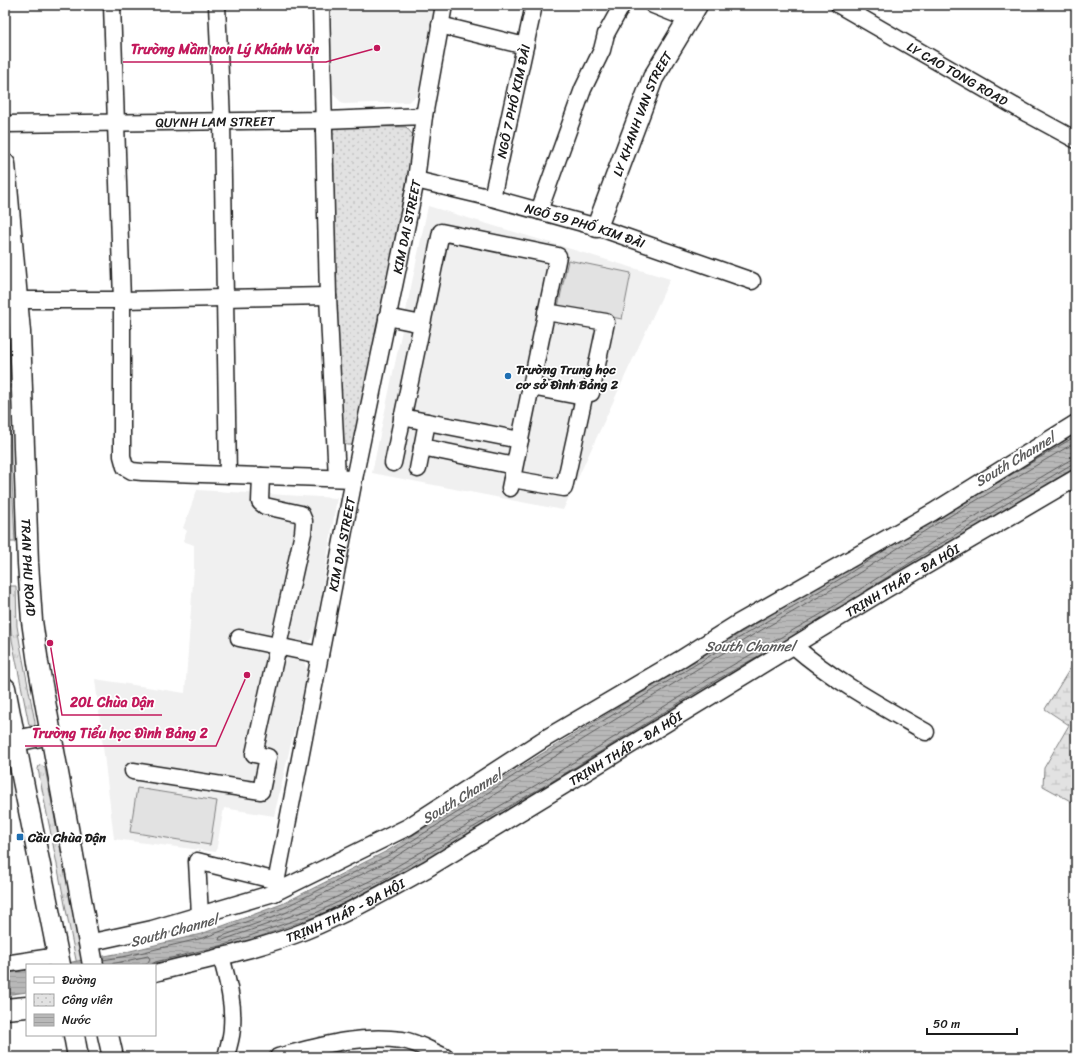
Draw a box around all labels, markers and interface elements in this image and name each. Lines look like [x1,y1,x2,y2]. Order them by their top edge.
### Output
street label: LY CAO TONG ROAD [903,35,1013,112]
callout: Trường Mầm non Lý Khánh Văn [123,36,326,62]
text: Trường Mầm non Lý Khánh Văn [131,37,319,62]
street label: NGÕ 7 PHỐ KIM ĐÀI [489,42,537,160]
street label: LY KHANH VAN STREET [606,45,679,179]
street label: QUYNH LAM STREET [155,109,275,134]
street label: KIM DAI STREET [385,177,427,276]
street label: NGÕ 59 PHỐ KIM ĐÀI [522,196,648,254]
place label: Trường Trung học cơ sở Đình Bảng 2 [515,358,619,396]
marker: Trường Trung học cơ sở Đình Bảng 2 [503,371,513,381]
water label: South Channel [970,425,1063,494]
street label: KIM DAI STREET [321,494,362,593]
street label: TRAN PHU ROAD [15,518,43,617]
street label: TRỊNH THÁP - ĐA HỘI [841,537,965,623]
water label: South Channel [705,634,798,659]
callout: 20L Chùa Dận [62,689,162,715]
text: 20L Chùa Dận [69,690,155,715]
street label: TRỊNH THÁP - ĐA HỘI [564,704,687,792]
callout: Trường Tiểu học Đình Bảng 2 [25,720,216,746]
text: Trường Tiểu học Đình Bảng 2 [32,721,209,746]
water label: South Channel [417,762,510,831]
place label: Cầu Chùa Dận [27,826,107,849]
marker: Cầu Chùa Dận [15,832,25,842]
street label: TRỊNH THÁP - ĐA HỘI [283,871,410,949]
water label: South Channel [127,907,224,955]
legend [26,964,156,1036]
text: Đường [62,969,96,991]
text: Công viên [62,989,113,1011]
text: Nước [62,1009,91,1031]
scale bar [927,1010,1017,1036]
text: 50 m [933,1013,960,1035]

